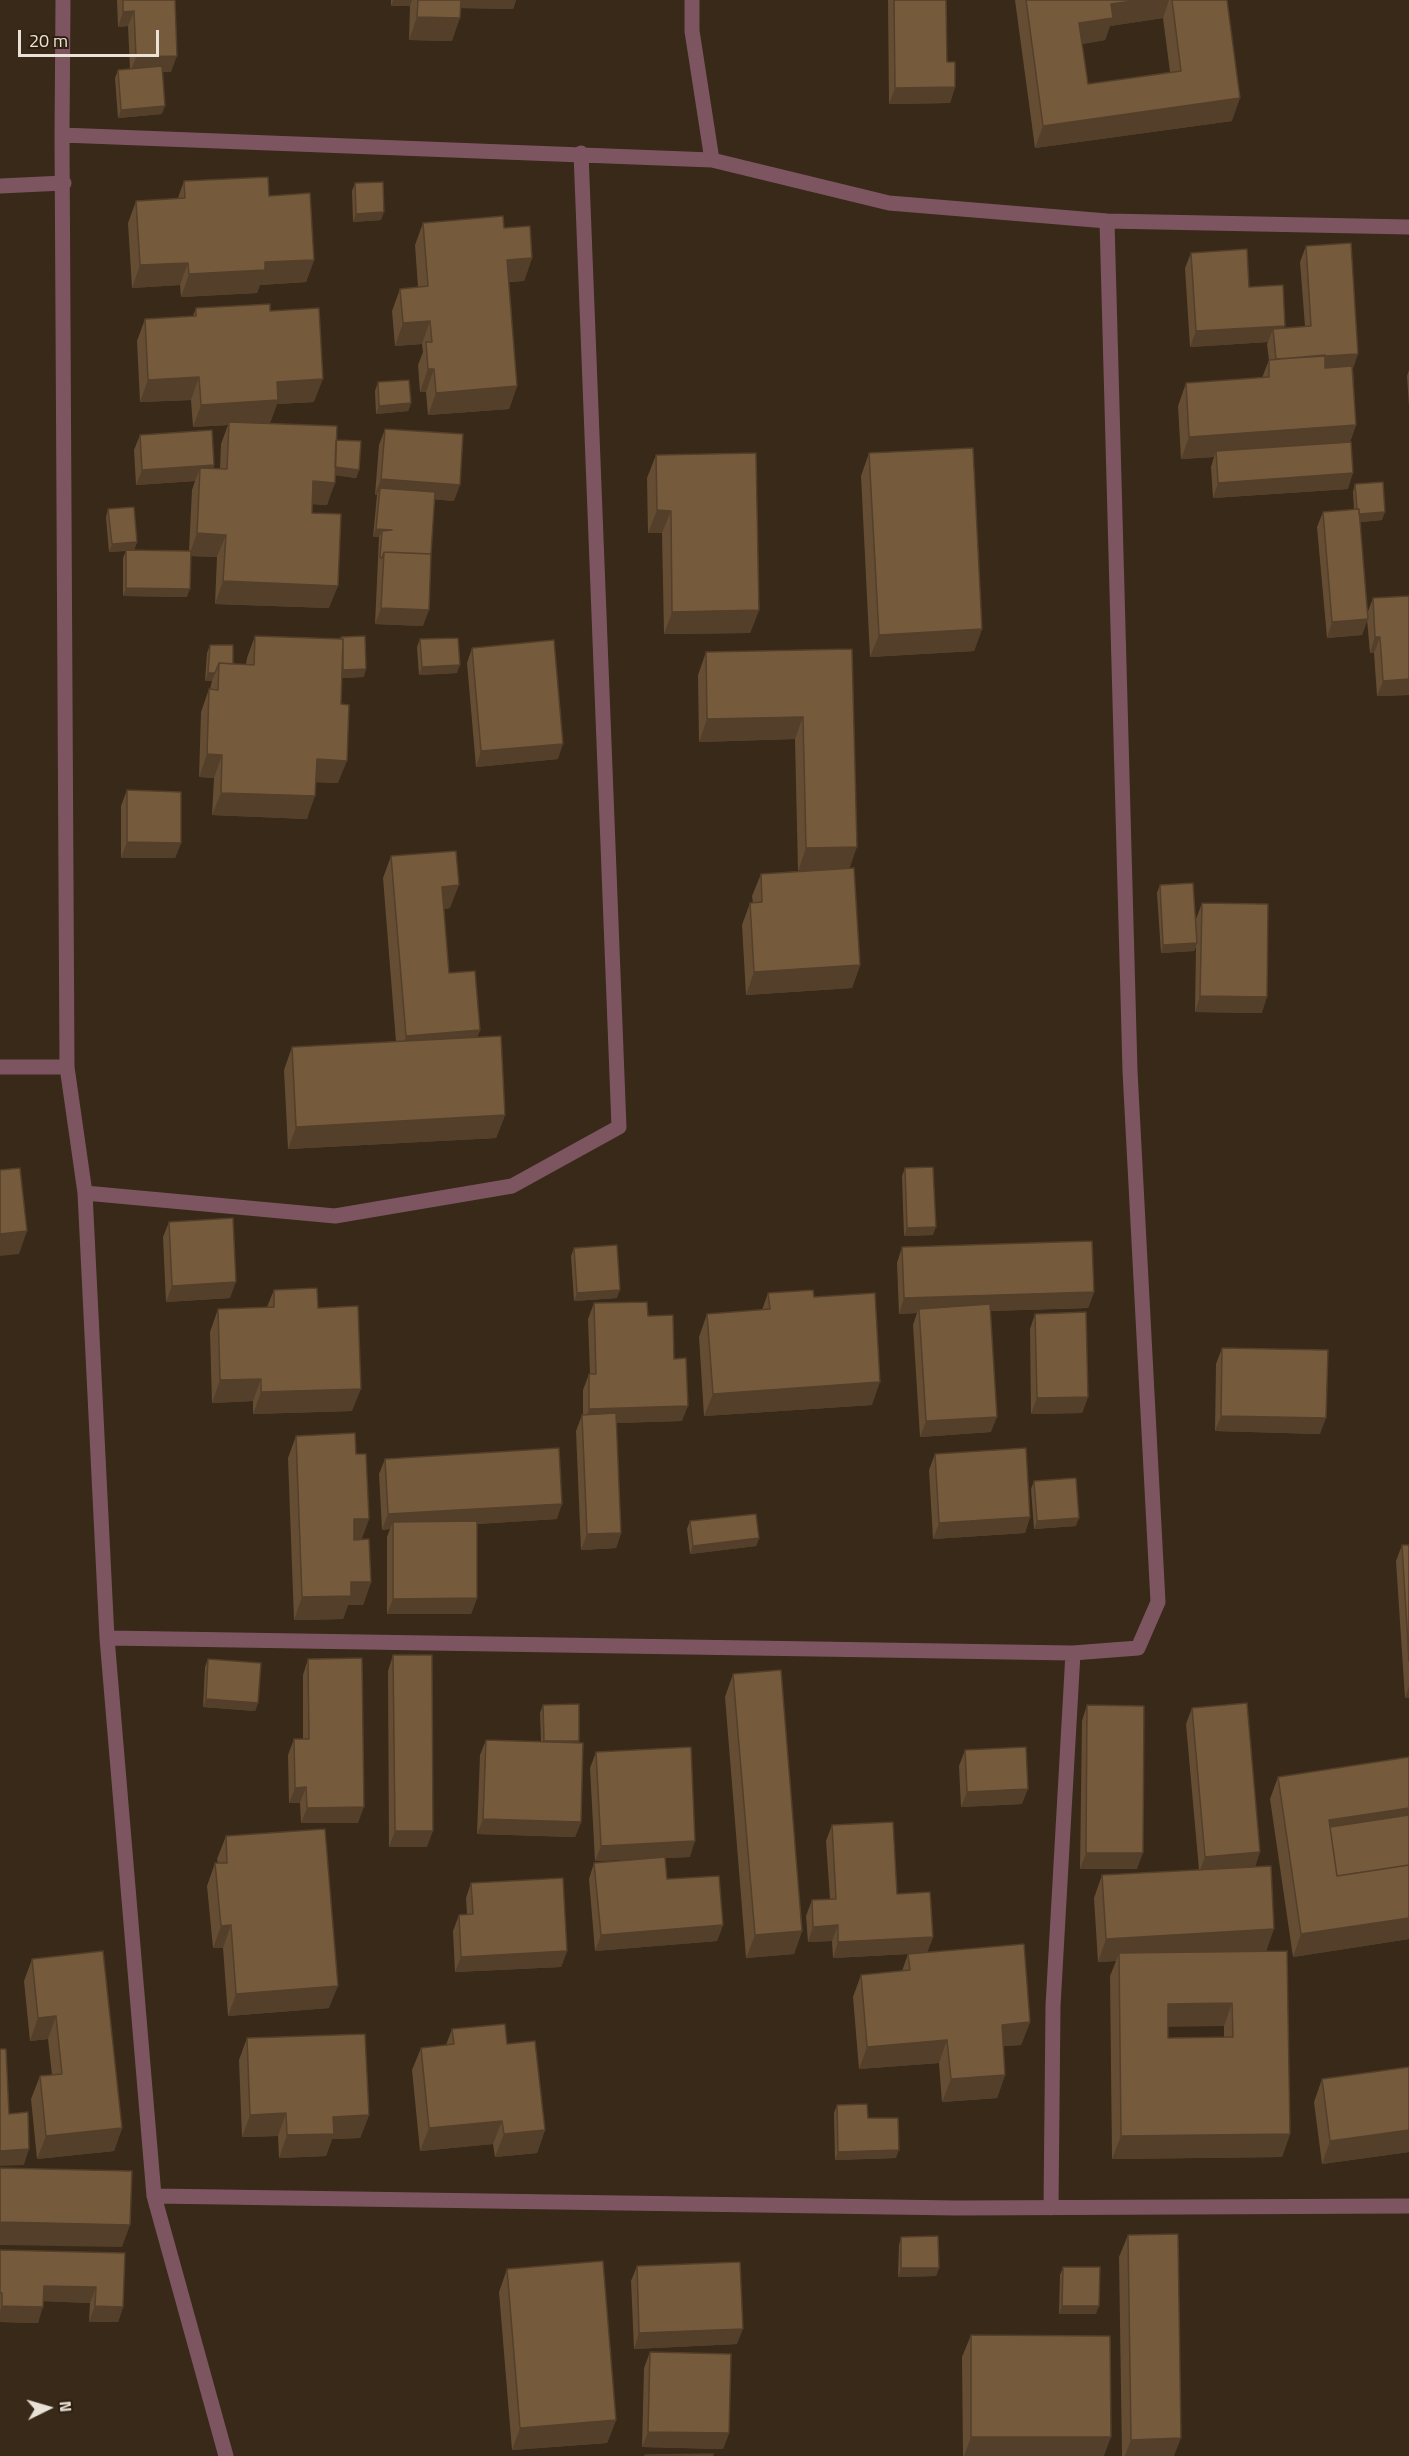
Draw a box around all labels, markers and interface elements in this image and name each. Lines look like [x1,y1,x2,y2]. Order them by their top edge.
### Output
scale bar [21,18,162,56]
text: 20 m [29,27,68,54]
north arrow [18,2378,78,2438]
text: N [53,2400,78,2413]

